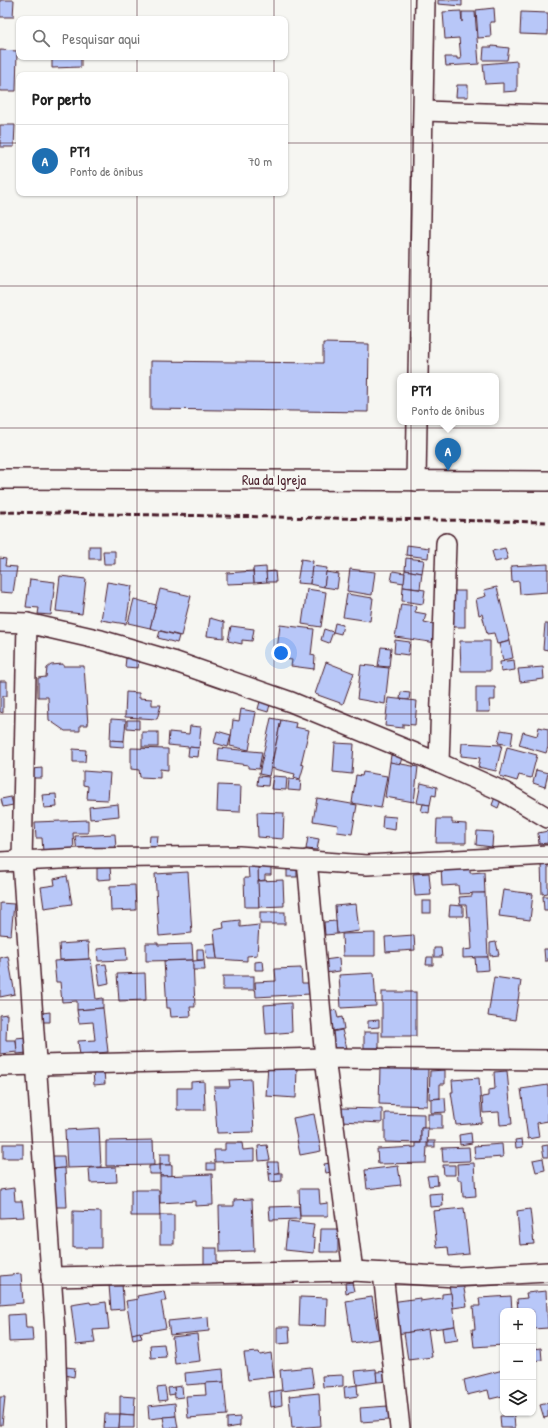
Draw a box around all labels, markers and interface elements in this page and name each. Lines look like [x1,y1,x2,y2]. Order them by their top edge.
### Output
search box [16,16,288,60]
icon: search [30,27,52,49]
text: Pesquisar aqui [62,28,140,49]
text: Por perto [32,87,91,110]
text: PT1 [70,141,90,162]
text: A [42,152,48,170]
text: 70 m [248,152,272,170]
text: Ponto de ônibus [70,162,143,180]
popup [397,373,499,425]
text: PT1 [412,380,431,401]
text: Ponto de ônibus [412,401,484,419]
pin: A [435,438,461,471]
street label: Rua da Igreja [242,470,307,490]
your location [271,643,291,663]
map controls [500,1308,536,1416]
button: + [500,1308,536,1344]
button: − [500,1344,536,1380]
button: layers [500,1380,536,1416]

